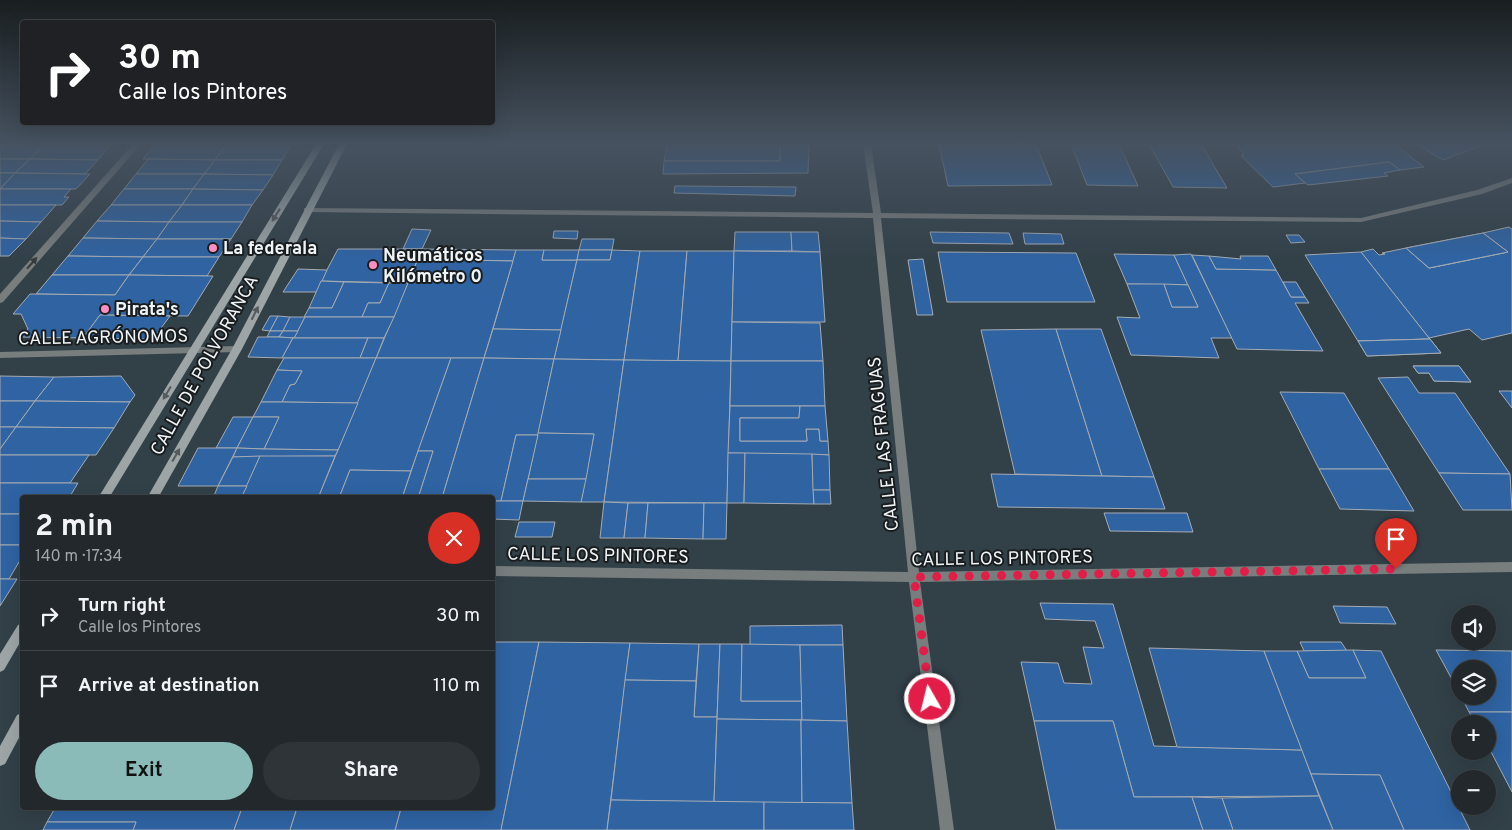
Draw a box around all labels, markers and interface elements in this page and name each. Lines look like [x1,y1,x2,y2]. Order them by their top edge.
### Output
text: 30 m [118,37,201,81]
icon: right [35,40,100,105]
text: Calle los Pintores [118,80,287,107]
one-way arrow [271,208,280,221]
place label: La federala [223,238,317,261]
marker: La federala [207,242,219,254]
place label: Neumáticos Kilómetro 0 [383,245,483,289]
one-way arrow [26,258,38,270]
marker: Neumáticos Kilómetro 0 [367,259,379,271]
street label: CALLE DE POLVORANCA [146,272,264,460]
place label: Pirata's [115,299,179,322]
marker: Pirata's [99,303,111,315]
one-way arrow [251,306,259,320]
street label: CALLE AGRÓNOMOS [18,324,188,351]
street label: CALLE LAS FRAGUAS [864,355,905,532]
one-way arrow [162,387,171,400]
one-way arrow [172,449,181,462]
text: 2 min [35,509,113,546]
button: close [428,512,480,564]
pin [1375,518,1417,569]
icon: arrive [1382,525,1410,553]
street label: CALLE LOS PINTORES [507,543,689,570]
street label: CALLE LOS PINTORES [911,546,1093,573]
text: 140 m · 17:34 [35,547,122,567]
text: Turn right [78,594,166,618]
icon: right [35,602,63,630]
text: 30 m [436,604,480,628]
map controls [1451,605,1496,815]
button: sound [1451,605,1496,650]
text: Calle los Pintores [78,618,201,638]
button: layers [1451,660,1496,705]
icon: arrive [35,672,63,700]
position arrow [903,672,955,724]
text: Arrive at destination [78,674,259,698]
text: 110 m [433,674,480,698]
button: + [1451,715,1496,760]
button: Exit [35,742,253,800]
button: Share [263,742,480,800]
button: − [1451,770,1496,815]

